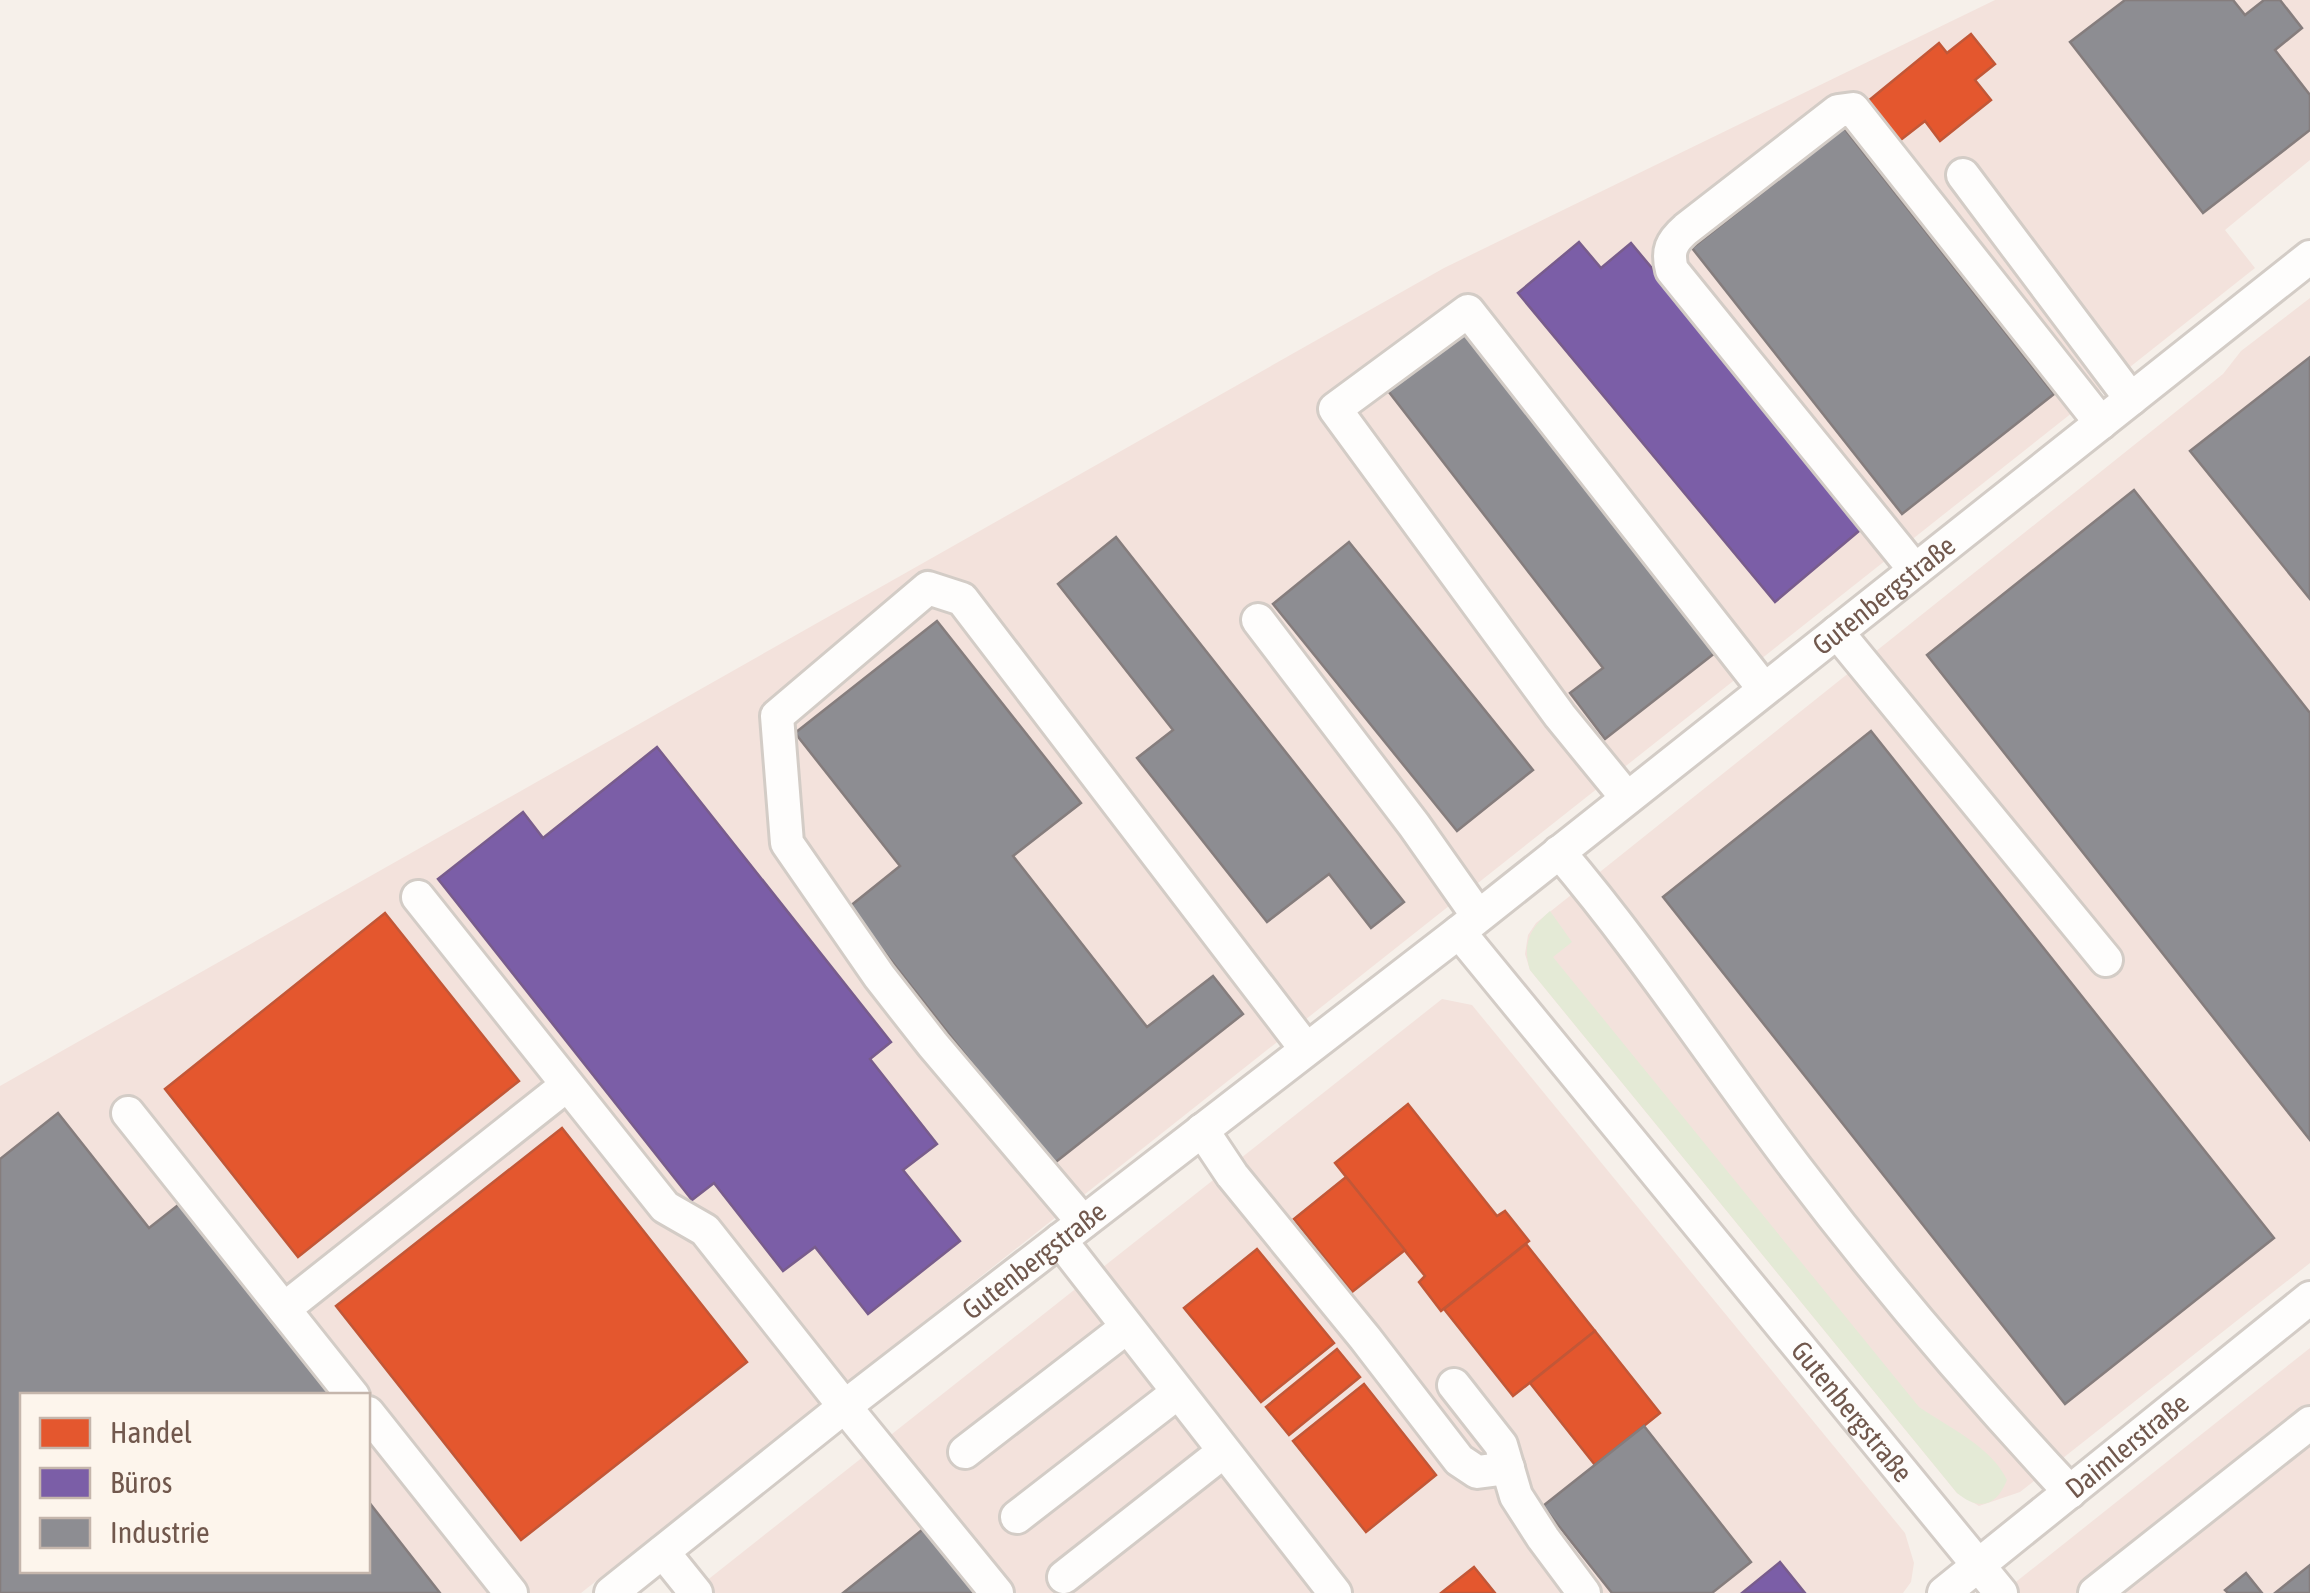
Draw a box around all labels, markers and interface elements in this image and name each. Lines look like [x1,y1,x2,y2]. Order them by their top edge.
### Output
street label: Gutenbergstraße [1806,529,1961,661]
street label: Gutenbergstraße [956,1195,1112,1326]
street label: Gutenbergstraße [1785,1334,1919,1488]
street label: Daimlerstraße [2059,1387,2195,1504]
legend [20,1393,370,1573]
text: Handel [110,1415,192,1449]
text: Büros [110,1465,172,1499]
text: Industrie [110,1515,210,1549]

